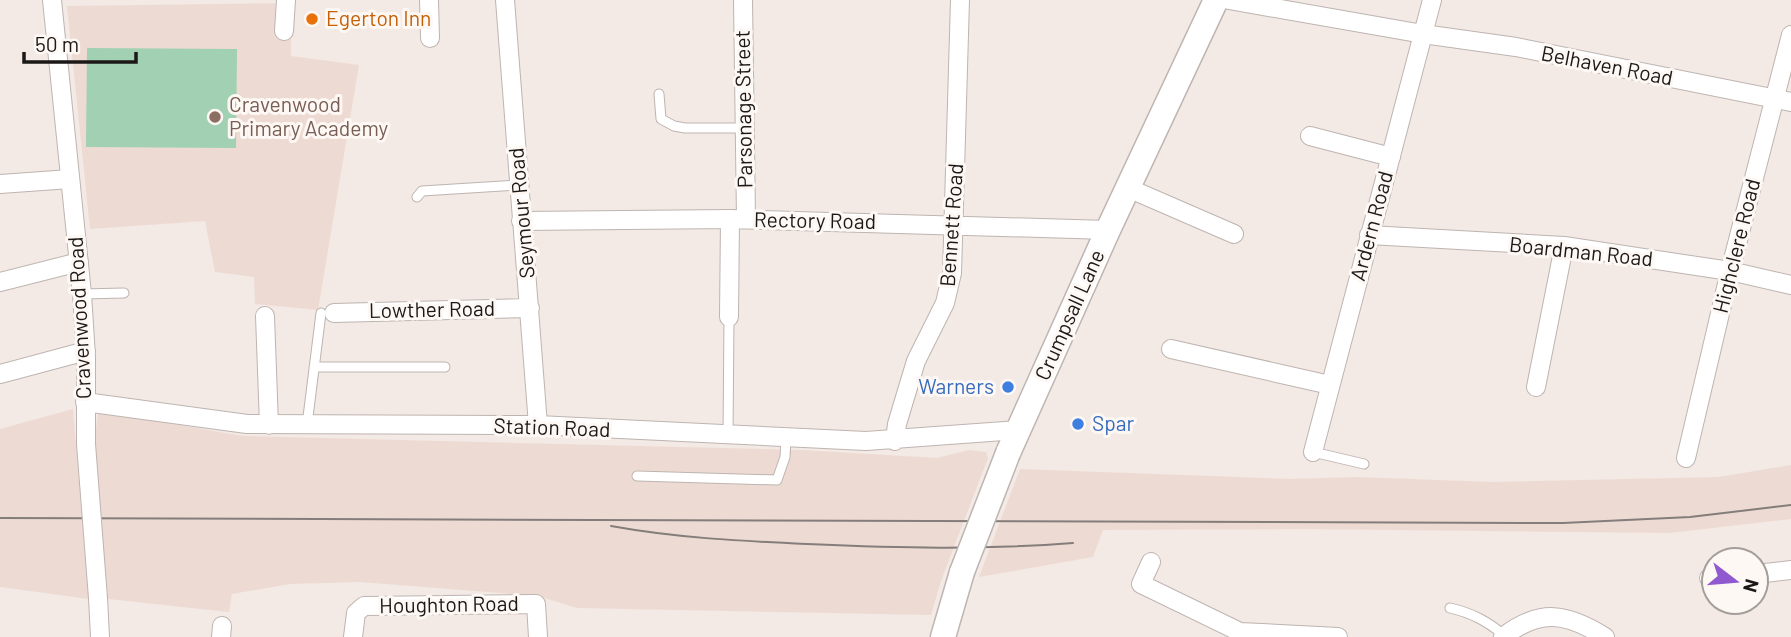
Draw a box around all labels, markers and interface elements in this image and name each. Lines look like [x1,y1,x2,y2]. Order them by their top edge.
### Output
place label: Egerton Inn [326,5,431,30]
marker: Egerton Inn [304,11,320,27]
scale bar [24,21,136,65]
street label: Parsonage Street [729,30,756,188]
text: 50 m [35,31,79,56]
street label: Belhaven Road [1539,39,1675,90]
place label: Cravenwood Primary Academy [229,91,389,140]
marker: Cravenwood Primary Academy [207,109,223,125]
street label: Seymour Road [502,147,539,280]
street label: Bennett Road [934,162,967,288]
street label: Ardern Road [1344,168,1397,283]
street label: Highclere Road [1707,176,1764,316]
street label: Rectory Road [754,206,876,233]
street label: Boardman Road [1508,231,1654,270]
street label: Cravenwood Road [62,236,95,400]
street label: Crumpsall Lane [1029,245,1109,384]
street label: Lowther Road [369,295,495,322]
place label: Warners [918,373,994,398]
marker: Warners [1000,379,1016,395]
place label: Spar [1092,410,1135,435]
street label: Station Road [493,412,611,441]
marker: Spar [1070,416,1086,432]
north arrow [1700,546,1770,616]
text: N [1739,577,1765,595]
street label: Houghton Road [379,590,519,617]

